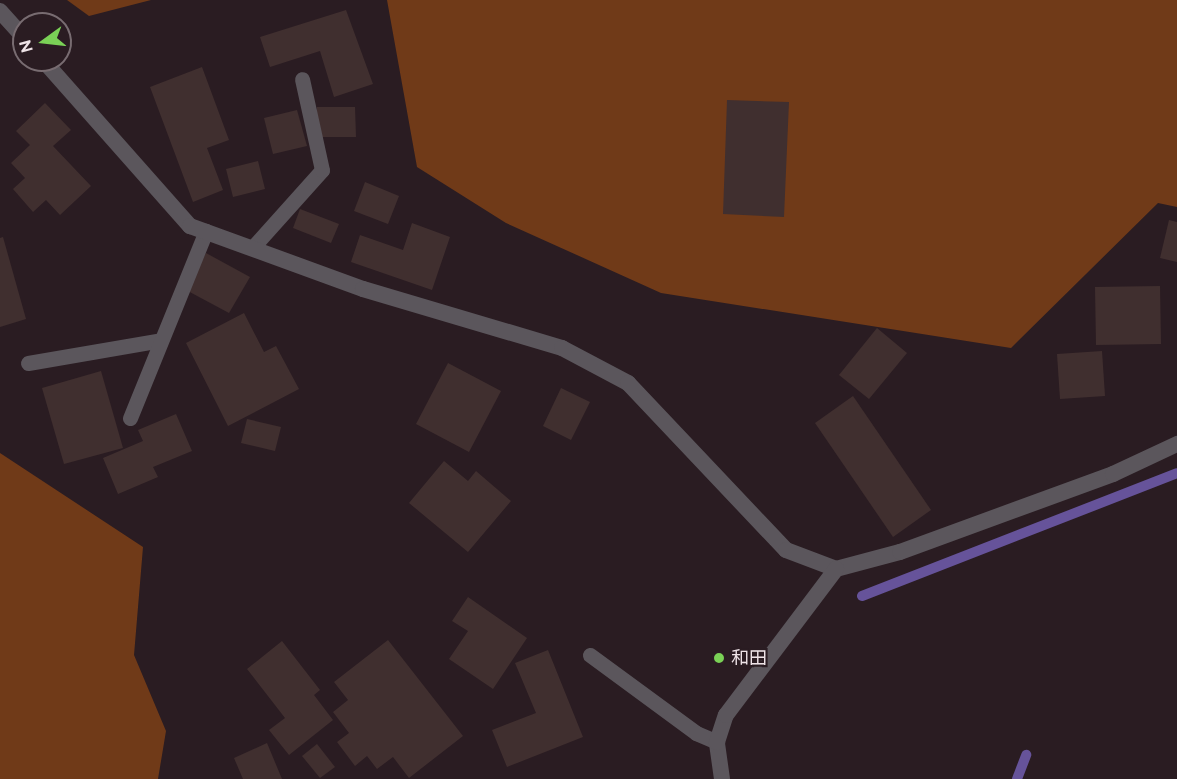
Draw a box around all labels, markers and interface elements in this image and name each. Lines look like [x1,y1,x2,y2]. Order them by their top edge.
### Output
north arrow [12,12,72,72]
text: N [15,38,37,55]
place label: 和田 [731,647,767,669]
marker: 和田 [712,651,726,665]

